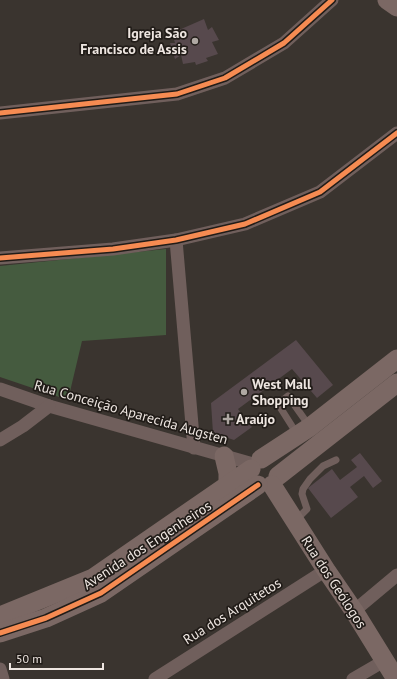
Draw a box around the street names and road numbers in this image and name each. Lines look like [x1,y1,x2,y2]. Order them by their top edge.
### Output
street label: Rua Conceição Aparecida Augsten [32,376,230,448]
street label: Avenida dos Engenheiros [79,497,215,593]
street label: Rua dos Geólogos [297,532,371,632]
street label: Rua dos Arquitetos [180,574,284,648]

